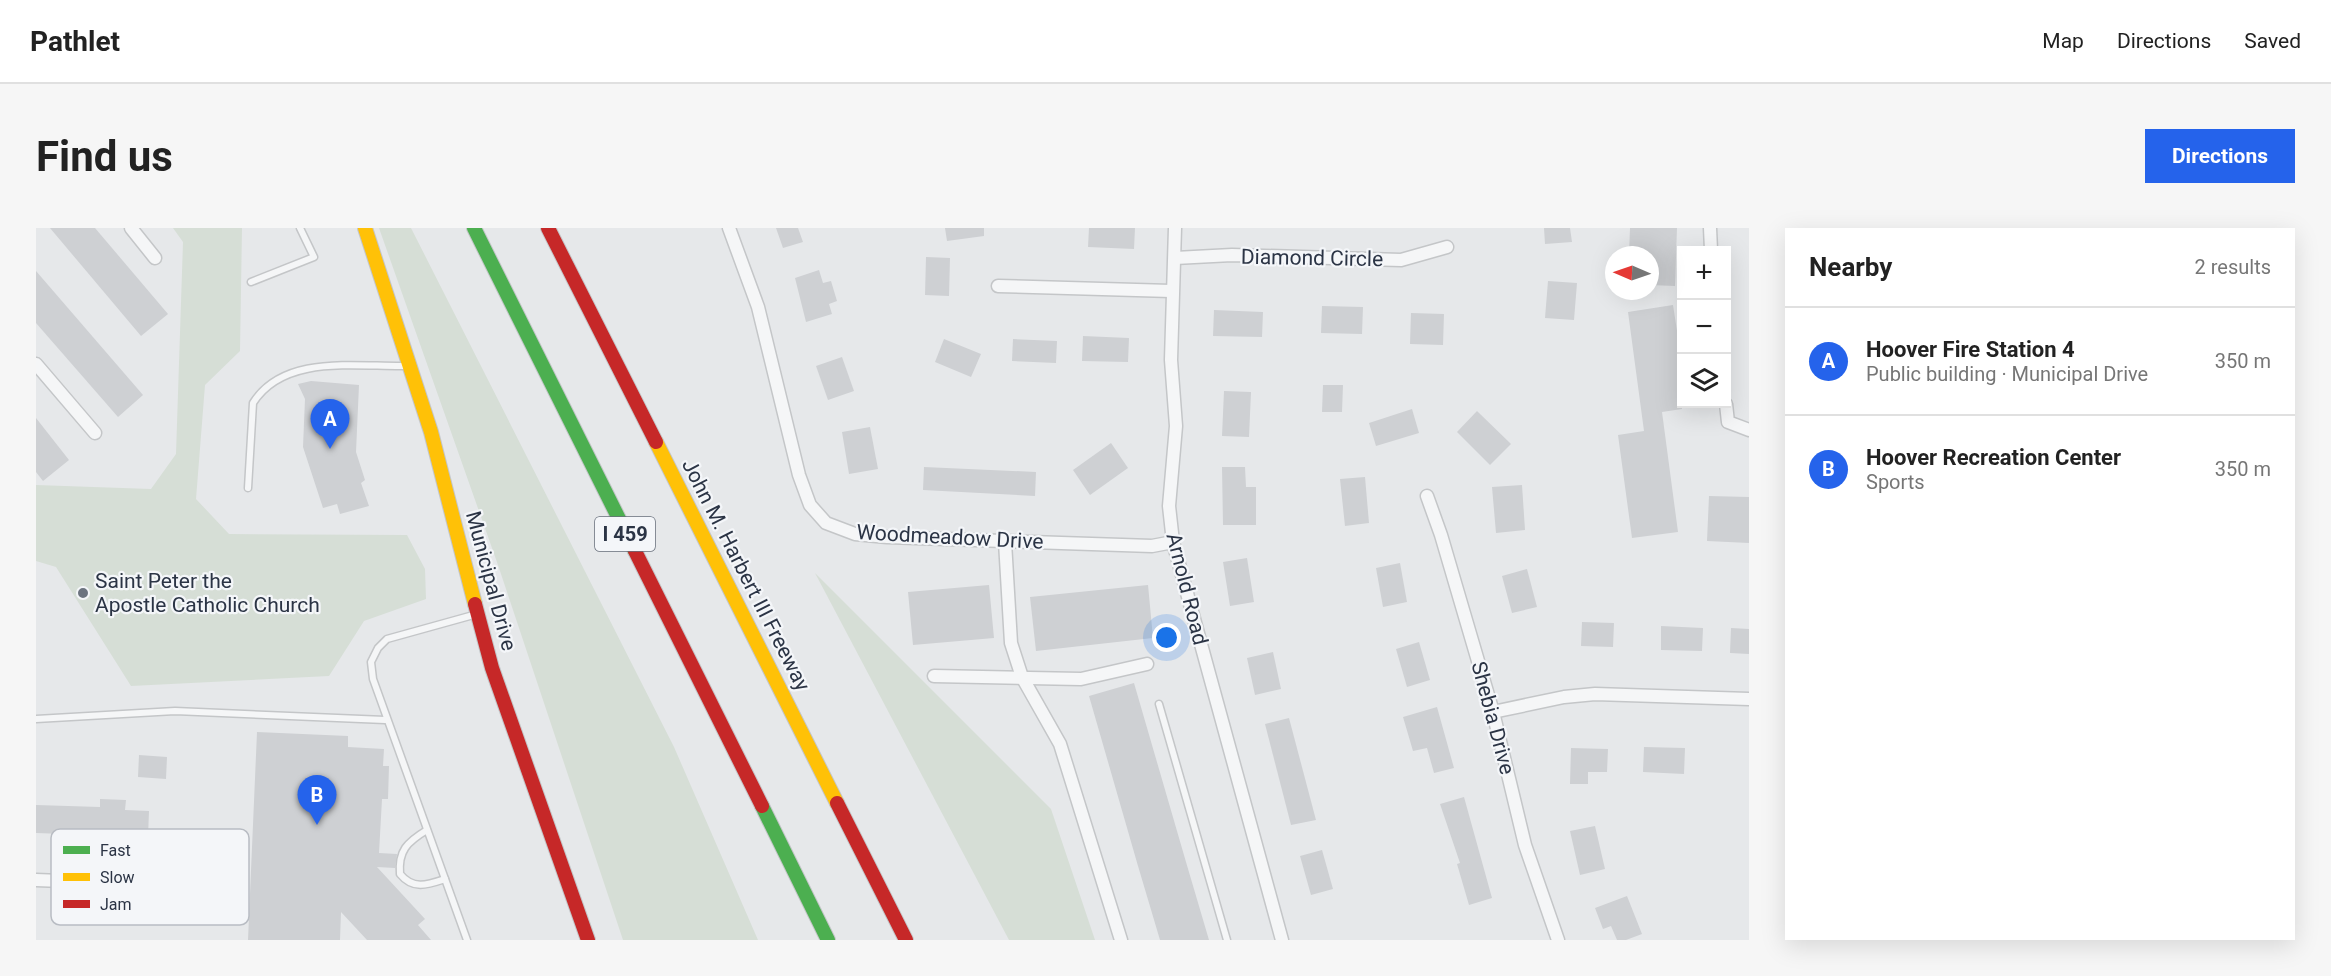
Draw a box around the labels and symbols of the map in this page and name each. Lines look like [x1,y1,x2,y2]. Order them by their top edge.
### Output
street label: Diamond Circle [1241,245,1383,271]
north arrow [1605,246,1659,300]
pin: A [310,400,350,449]
street label: John M. Harbert III Freeway [677,455,815,695]
street label: Municipal Drive [461,509,521,653]
road number: I 459 [595,517,655,551]
street label: Woodmeadow Drive [856,520,1044,554]
street label: Arnold Road [1161,530,1213,648]
place label: Saint Peter the Apostle Catholic Church [95,569,320,617]
marker: Saint Peter the Apostle Catholic Church [76,586,90,600]
your location [1152,623,1181,652]
street label: Shebia Drive [1466,659,1520,777]
pin: B [298,776,336,825]
legend [51,829,249,925]
text: Fast [100,841,131,860]
text: Slow [100,868,135,887]
text: Jam [100,895,132,914]

